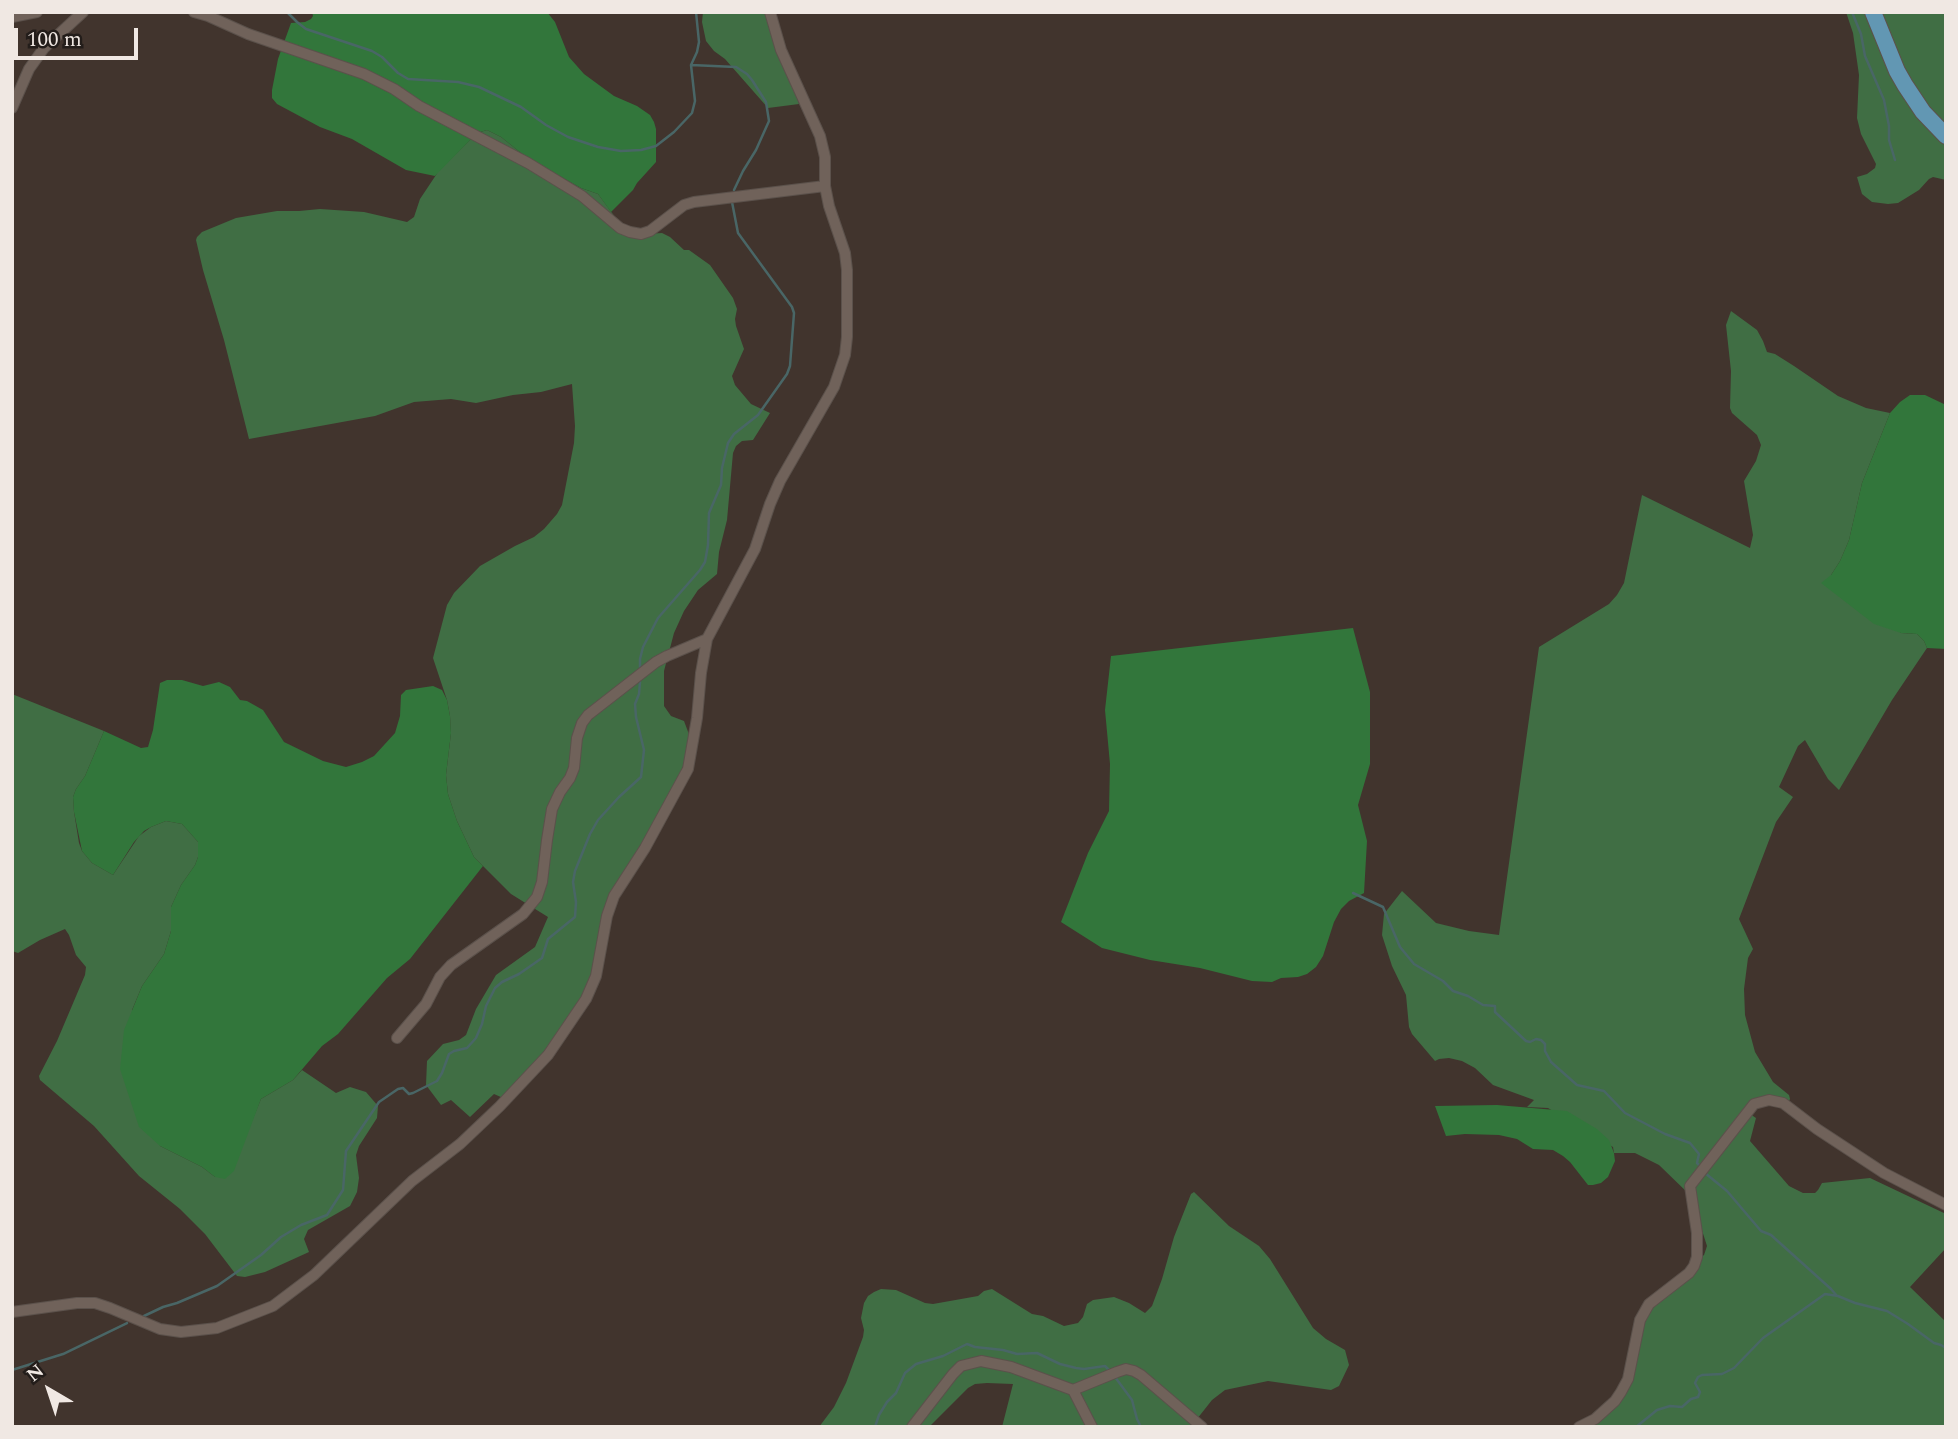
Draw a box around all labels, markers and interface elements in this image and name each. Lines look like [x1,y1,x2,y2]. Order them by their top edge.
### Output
scale bar [18,14,142,58]
text: 100 m [27,24,82,56]
north arrow [14,1355,84,1425]
text: N [20,1357,51,1389]

